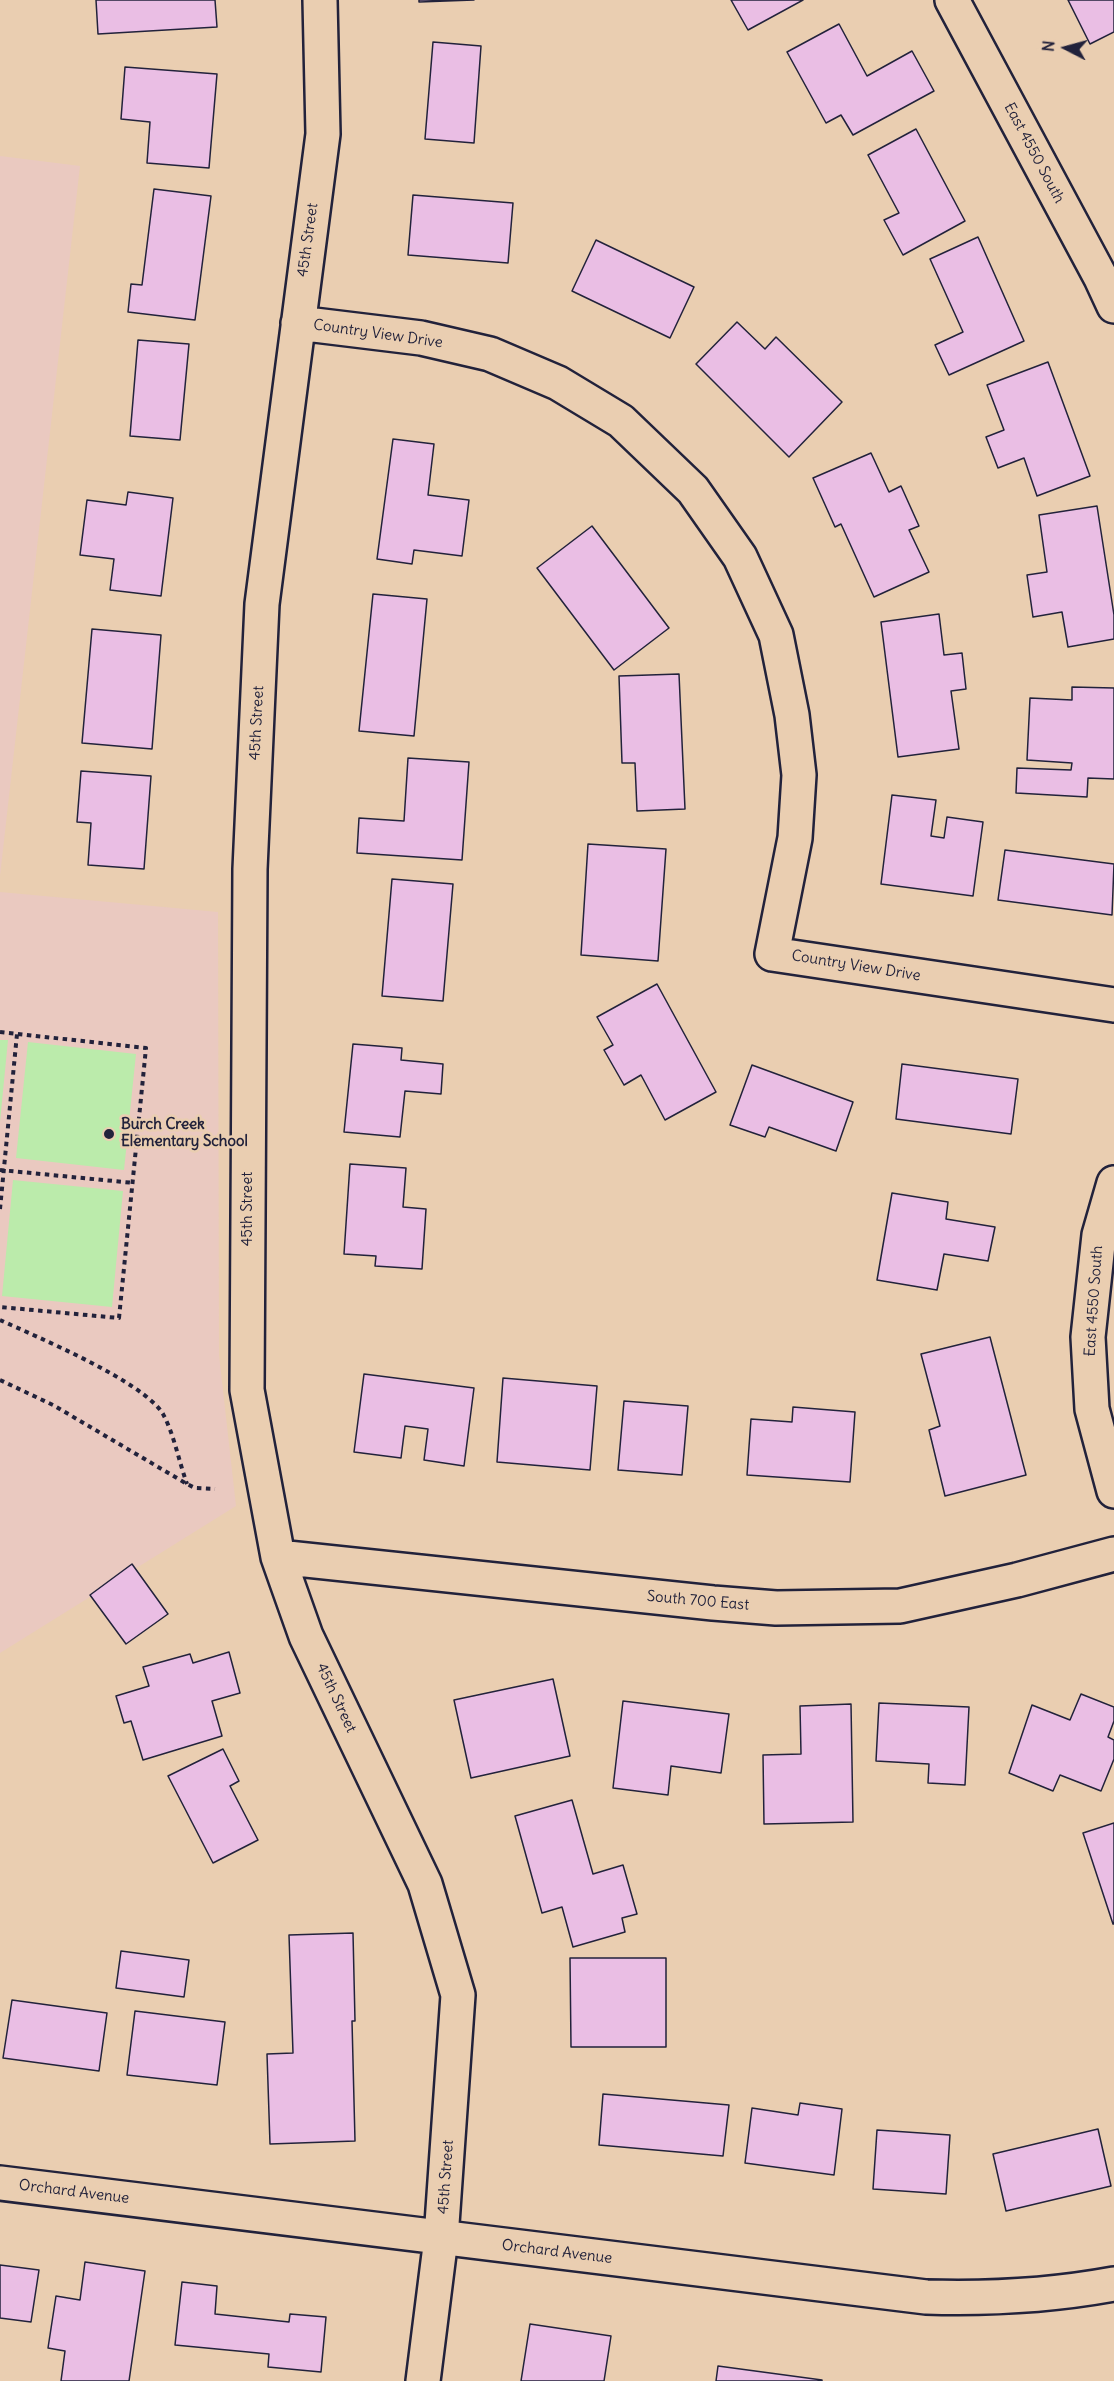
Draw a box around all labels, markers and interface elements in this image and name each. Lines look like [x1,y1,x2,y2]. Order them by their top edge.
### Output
north arrow [1036,18,1096,78]
text: N [1038,40,1059,53]
street label: East 4550 South [1000,100,1068,206]
street label: 45th Street [294,202,322,278]
street label: Country View Drive [312,316,444,352]
street label: 45th Street [246,685,268,761]
street label: Country View Drive [790,947,922,985]
place label: Burch Creek Elementary School [121,1116,248,1151]
marker: Burch Creek Elementary School [102,1127,116,1141]
street label: 45th Street [239,1172,257,1246]
street label: East 4550 South [1081,1245,1107,1357]
street label: South 700 East [646,1588,750,1614]
street label: 45th Street [312,1660,360,1736]
street label: 45th Street [434,2139,458,2215]
street label: Orchard Avenue [18,2176,130,2208]
street label: Orchard Avenue [501,2236,613,2268]

